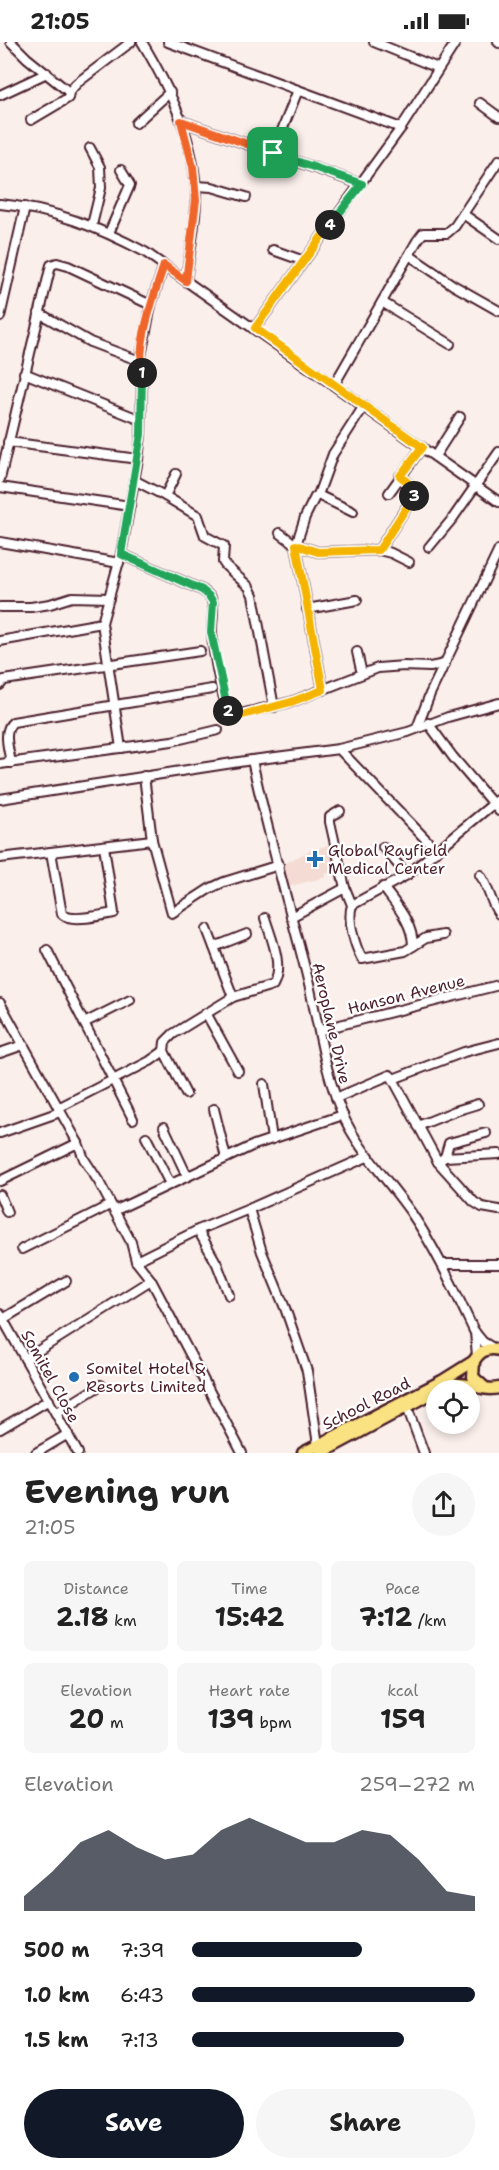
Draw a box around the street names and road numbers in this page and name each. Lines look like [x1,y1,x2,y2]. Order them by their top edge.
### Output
street label: Aeroplane Drive [307,960,356,1086]
street label: Hanson Avenue [345,970,467,1019]
street label: Somitel Close [16,1326,85,1426]
street label: School Road [319,1372,414,1435]

